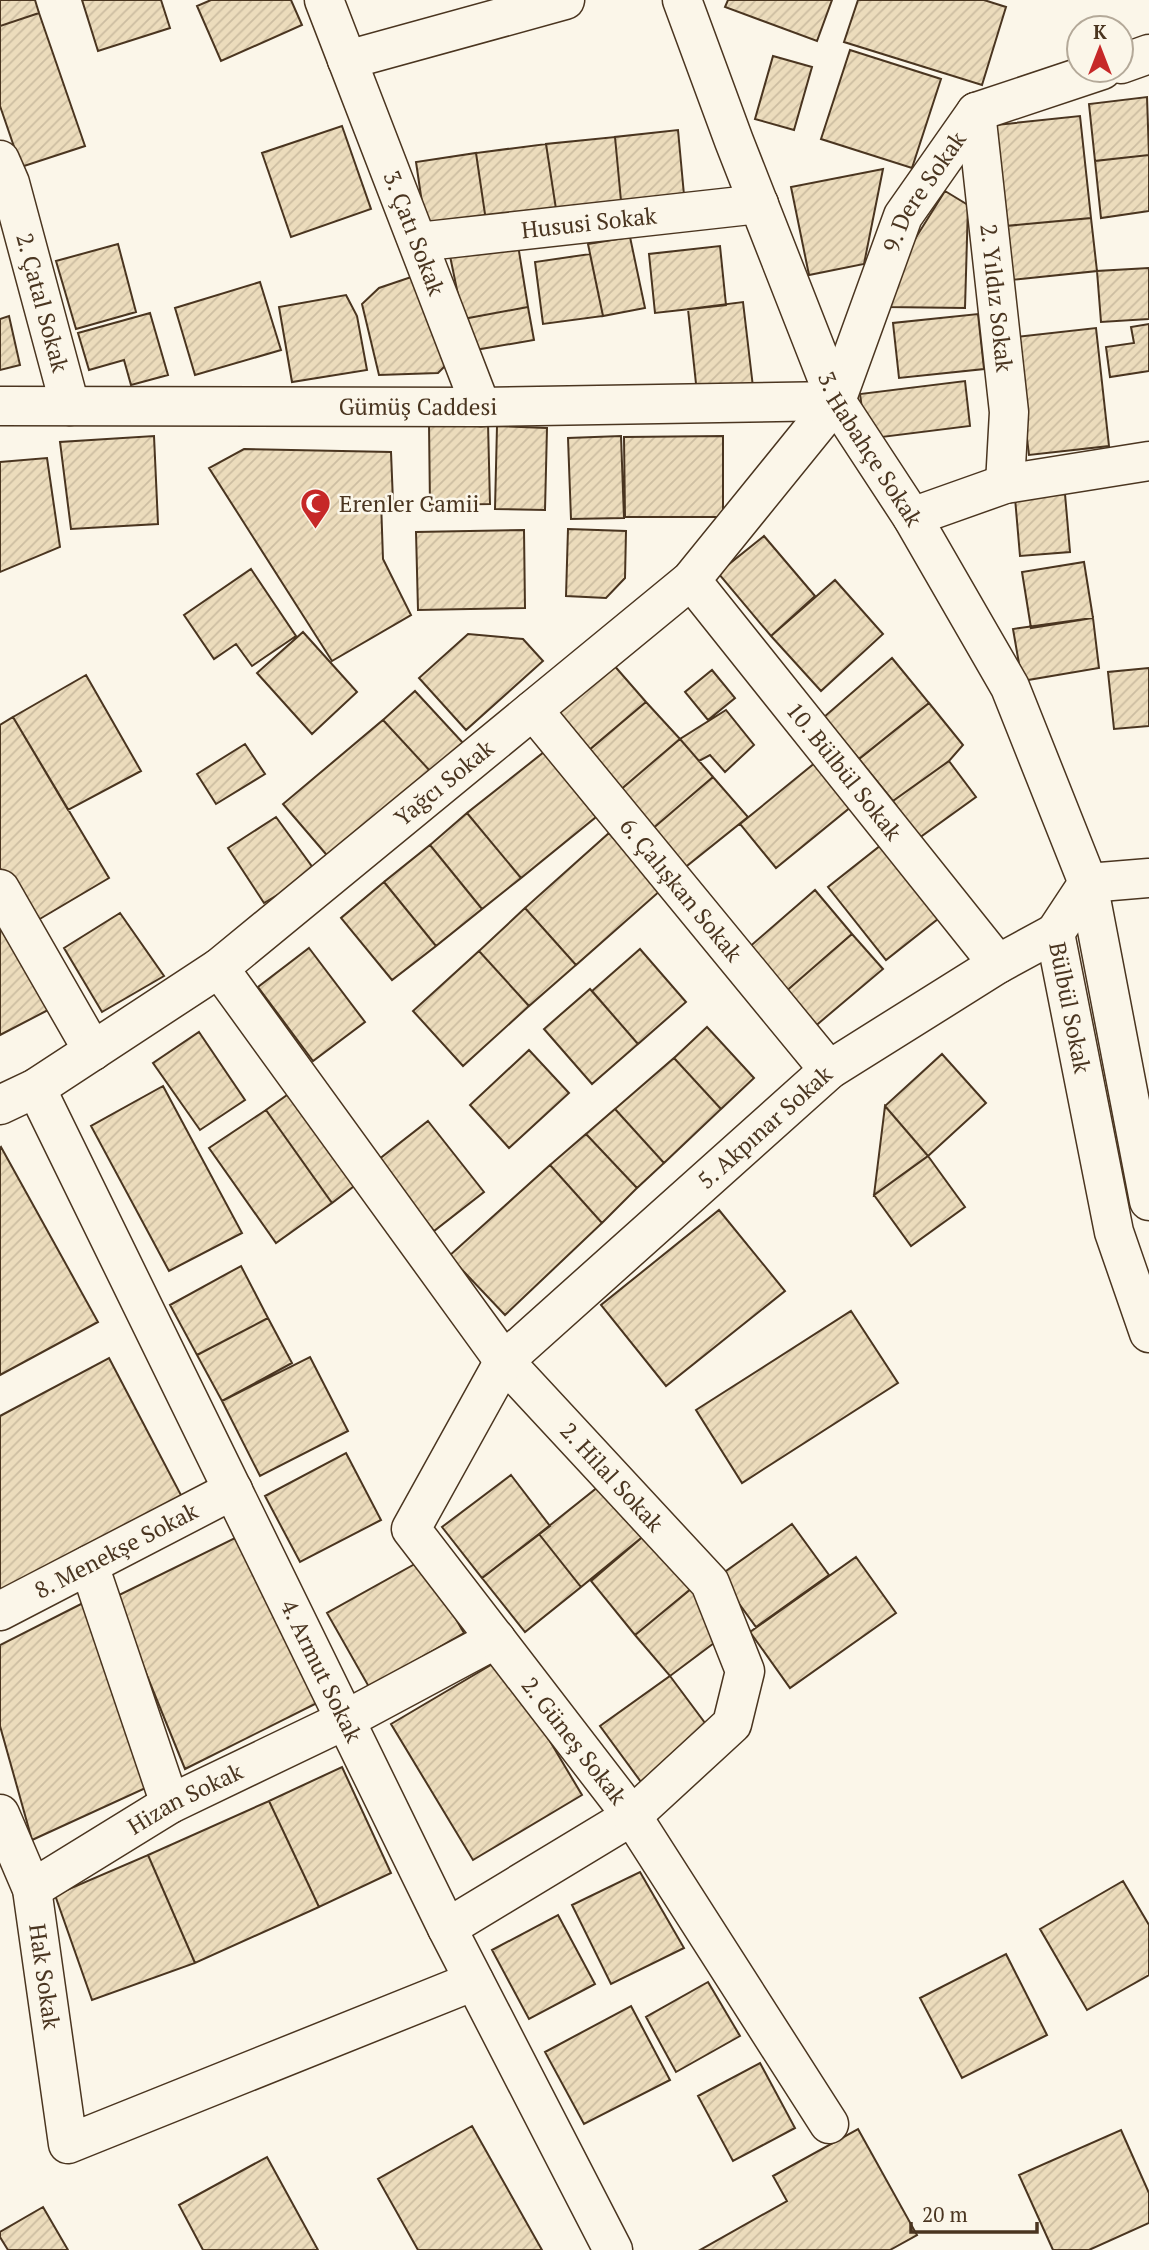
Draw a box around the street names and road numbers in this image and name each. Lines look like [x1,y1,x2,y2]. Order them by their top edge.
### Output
street label: 9. Dere Sokak [875,125,973,256]
street label: 3. Çatı Sokak [376,166,453,300]
street label: Hususi Sokak [520,200,658,245]
street label: 2. Yıldız Sokak [973,222,1021,374]
street label: 2. Çatal Sokak [9,229,76,376]
street label: 3. Habahçe Sokak [811,367,930,532]
street label: Gümüş Caddesi [339,391,498,422]
street label: 10. Bülbül Sokak [780,696,909,847]
street label: Yağcı Sokak [387,732,500,833]
street label: 6. Çalışkan Sokak [613,811,750,968]
street label: Bülbül Sokak [1042,939,1098,1076]
street label: 5. Akpınar Sokak [691,1059,839,1196]
street label: 2. Hilal Sokak [554,1416,671,1538]
street label: 8. Menekşe Sokak [29,1495,203,1605]
street label: 4. Armut Sokak [274,1594,370,1747]
street label: 2. Güneş Sokak [515,1670,634,1811]
street label: Hizan Sokak [121,1755,248,1842]
street label: Hak Sokak [22,1922,68,2031]

